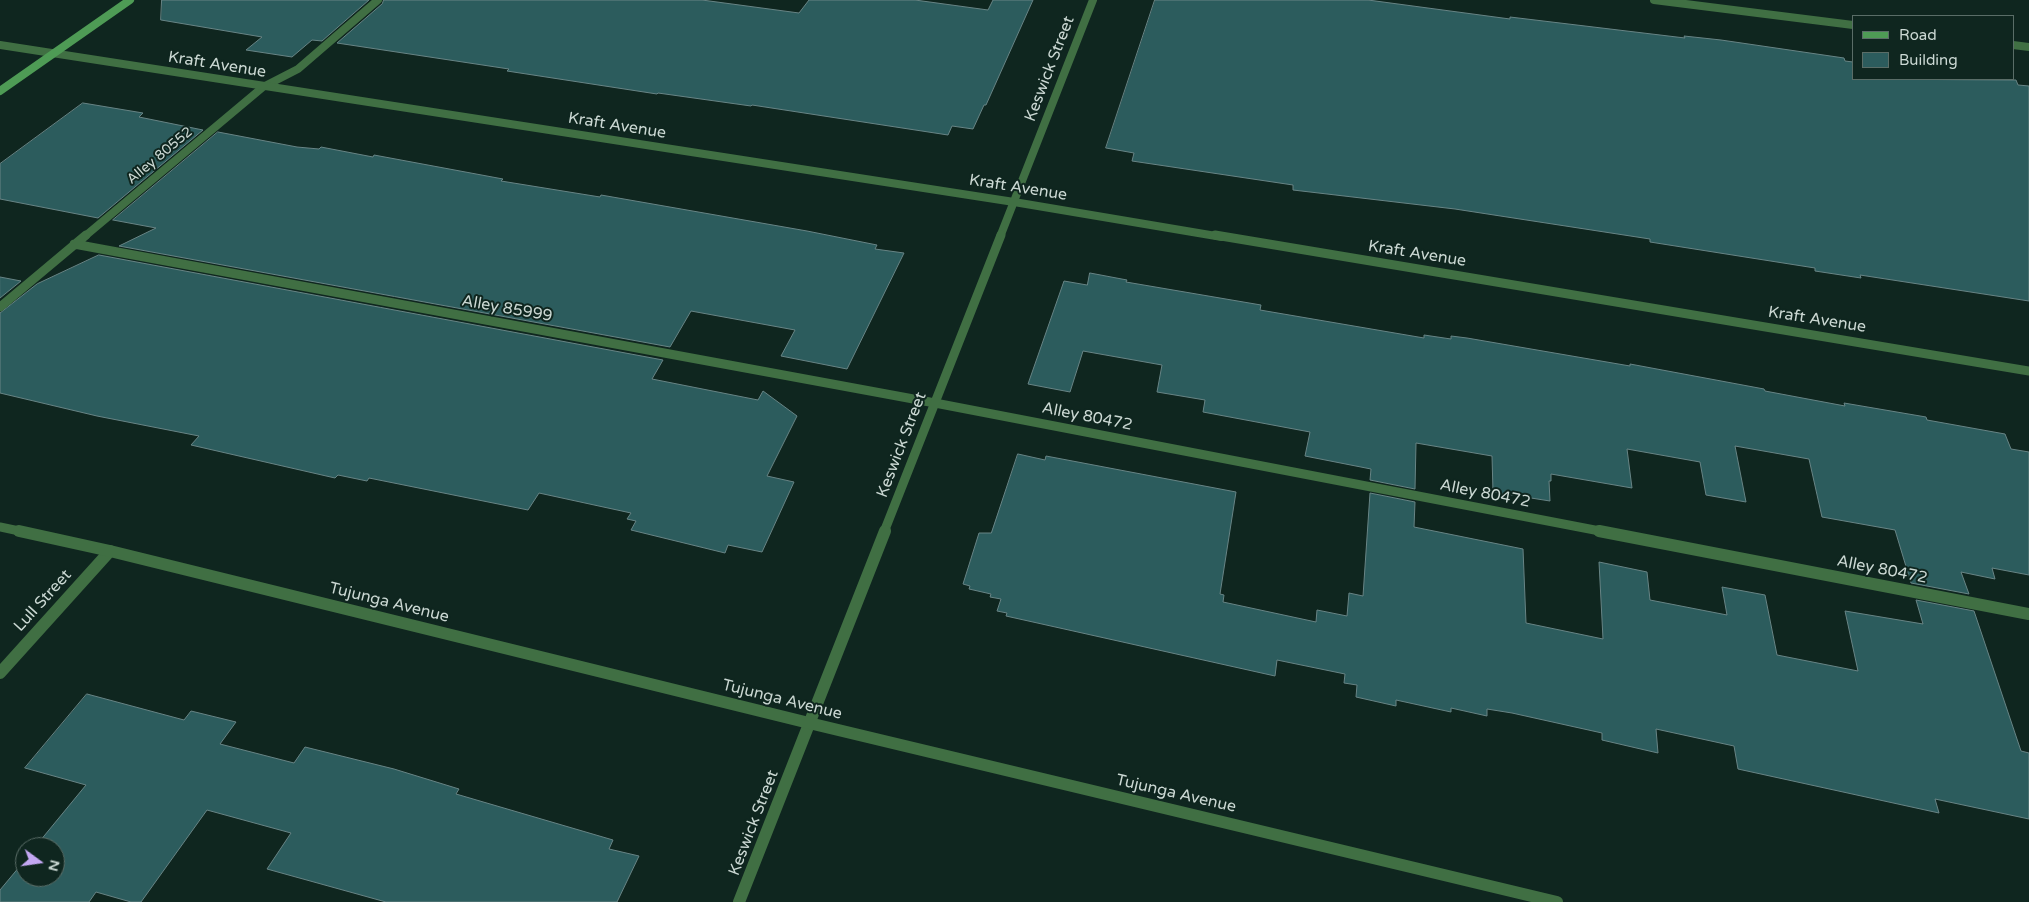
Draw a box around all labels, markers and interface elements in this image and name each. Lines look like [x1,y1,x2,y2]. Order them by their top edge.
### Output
street label: Keswick Street [1021,14,1079,124]
legend [1852,15,2014,80]
text: Road [1899,26,1937,44]
street label: Kraft Avenue [167,48,267,82]
text: Building [1899,51,1958,69]
street label: Kraft Avenue [567,109,667,143]
street label: Alley 80552 [124,124,196,188]
street label: Kraft Avenue [968,171,1068,205]
street label: Kraft Avenue [1367,237,1467,271]
street label: Alley 85999 [460,292,554,326]
street label: Kraft Avenue [1767,303,1867,337]
street label: Keswick Street [873,390,931,500]
street label: Alley 80472 [1040,399,1134,435]
street label: Alley 80472 [1438,476,1532,512]
street label: Alley 80472 [1835,552,1929,588]
street label: Lull Street [10,566,76,636]
street label: Tujunga Avenue [327,579,451,627]
street label: Tujunga Avenue [720,676,844,724]
street label: Keswick Street [725,768,783,878]
street label: Tujunga Avenue [1114,771,1238,817]
north arrow [15,837,65,887]
text: N [44,858,64,873]

